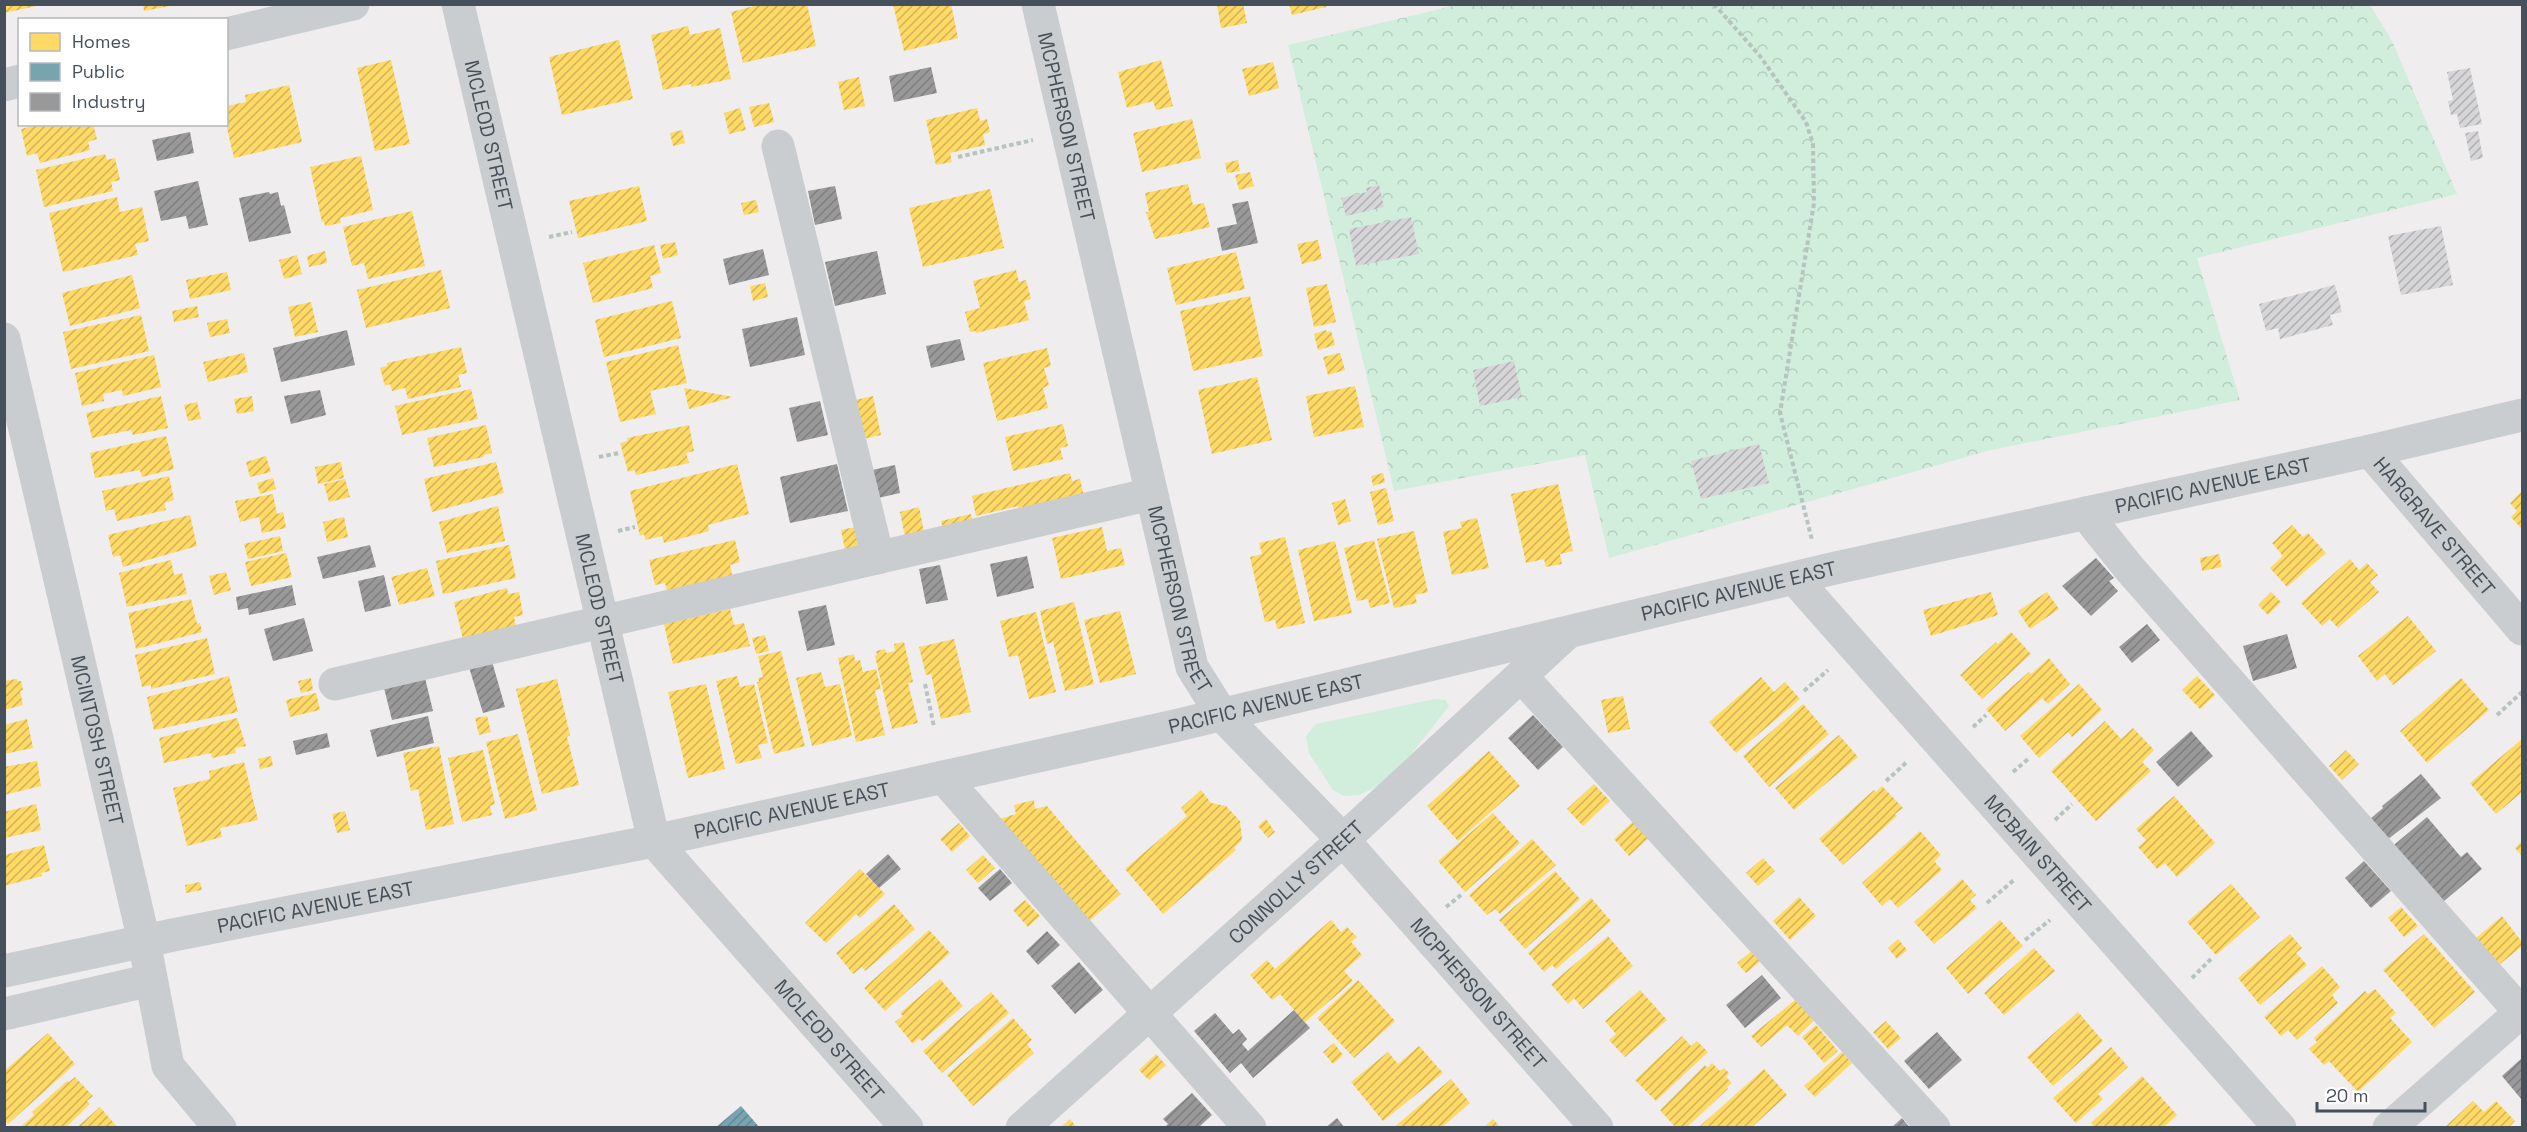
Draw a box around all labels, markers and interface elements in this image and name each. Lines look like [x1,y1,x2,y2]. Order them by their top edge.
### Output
legend [18,18,228,126]
street label: MCPHERSON STREET [1032,29,1101,224]
text: Homes [72,30,131,53]
street label: MCLEOD STREET [459,58,519,214]
text: Public [72,60,125,83]
text: Industry [72,90,145,113]
street label: PACIFIC AVENUE EAST [2113,451,2314,519]
street label: HARGRAVE STREET [2368,451,2501,601]
street label: MCPHERSON STREET [1142,503,1218,698]
street label: MCLEOD STREET [569,531,630,687]
street label: PACIFIC AVENUE EAST [1638,555,1839,627]
street label: MCINTOSH STREET [65,653,130,828]
street label: PACIFIC AVENUE EAST [1166,668,1366,740]
street label: PACIFIC AVENUE EAST [691,776,892,845]
street label: MCBAIN STREET [1978,789,2097,919]
street label: CONNOLLY STREET [1223,815,1369,950]
street label: PACIFIC AVENUE EAST [215,875,416,939]
street label: MCPHERSON STREET [1405,912,1552,1075]
street label: MCLEOD STREET [769,974,890,1107]
scale bar [2317,1075,2425,1113]
text: 20 m [2326,1084,2369,1107]

